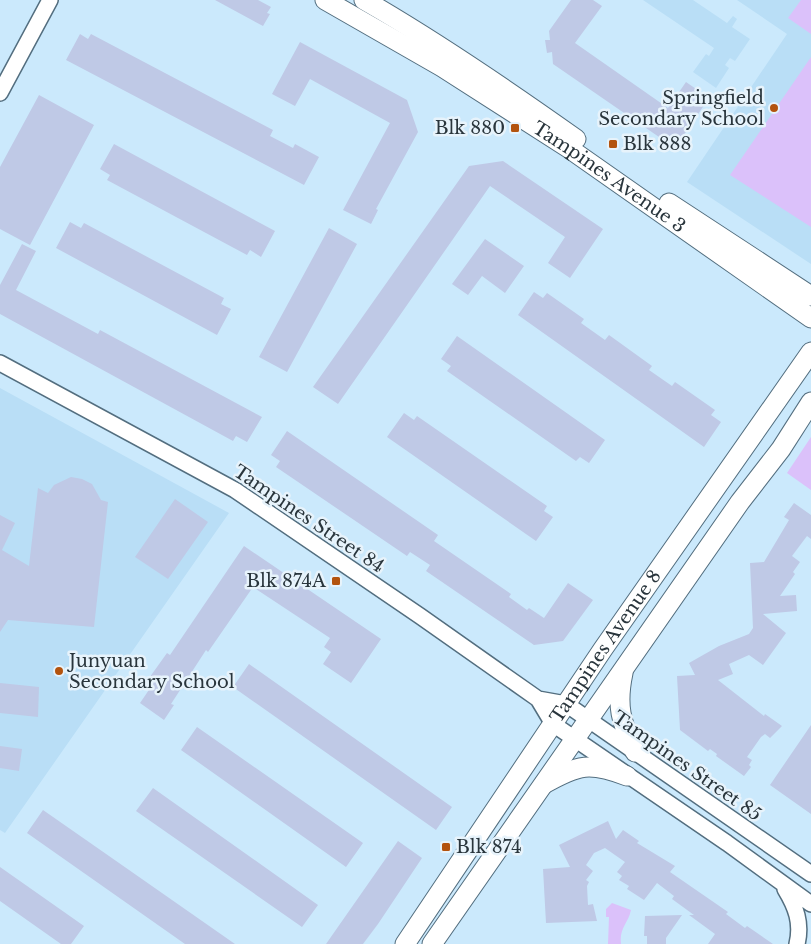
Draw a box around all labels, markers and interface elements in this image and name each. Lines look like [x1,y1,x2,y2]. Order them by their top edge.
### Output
place label: Springfield Secondary School [598,87,764,130]
marker: Springfield Secondary School [768,102,780,114]
place label: Blk 880 [435,117,505,139]
street label: Tampines Avenue 3 [529,117,690,237]
marker: Blk 880 [509,122,521,134]
place label: Blk 888 [623,133,691,155]
marker: Blk 888 [607,138,619,150]
street label: Tampines Street 84 [229,460,389,578]
street label: Tampines Avenue 8 [546,566,666,727]
place label: Blk 874A [246,570,327,592]
marker: Blk 874A [330,575,342,587]
place label: Junyuan Secondary School [67,650,235,693]
marker: Junyuan Secondary School [53,665,65,677]
street label: Tampines Street 85 [608,706,766,826]
place label: Blk 874 [456,836,522,858]
marker: Blk 874 [440,841,452,853]

